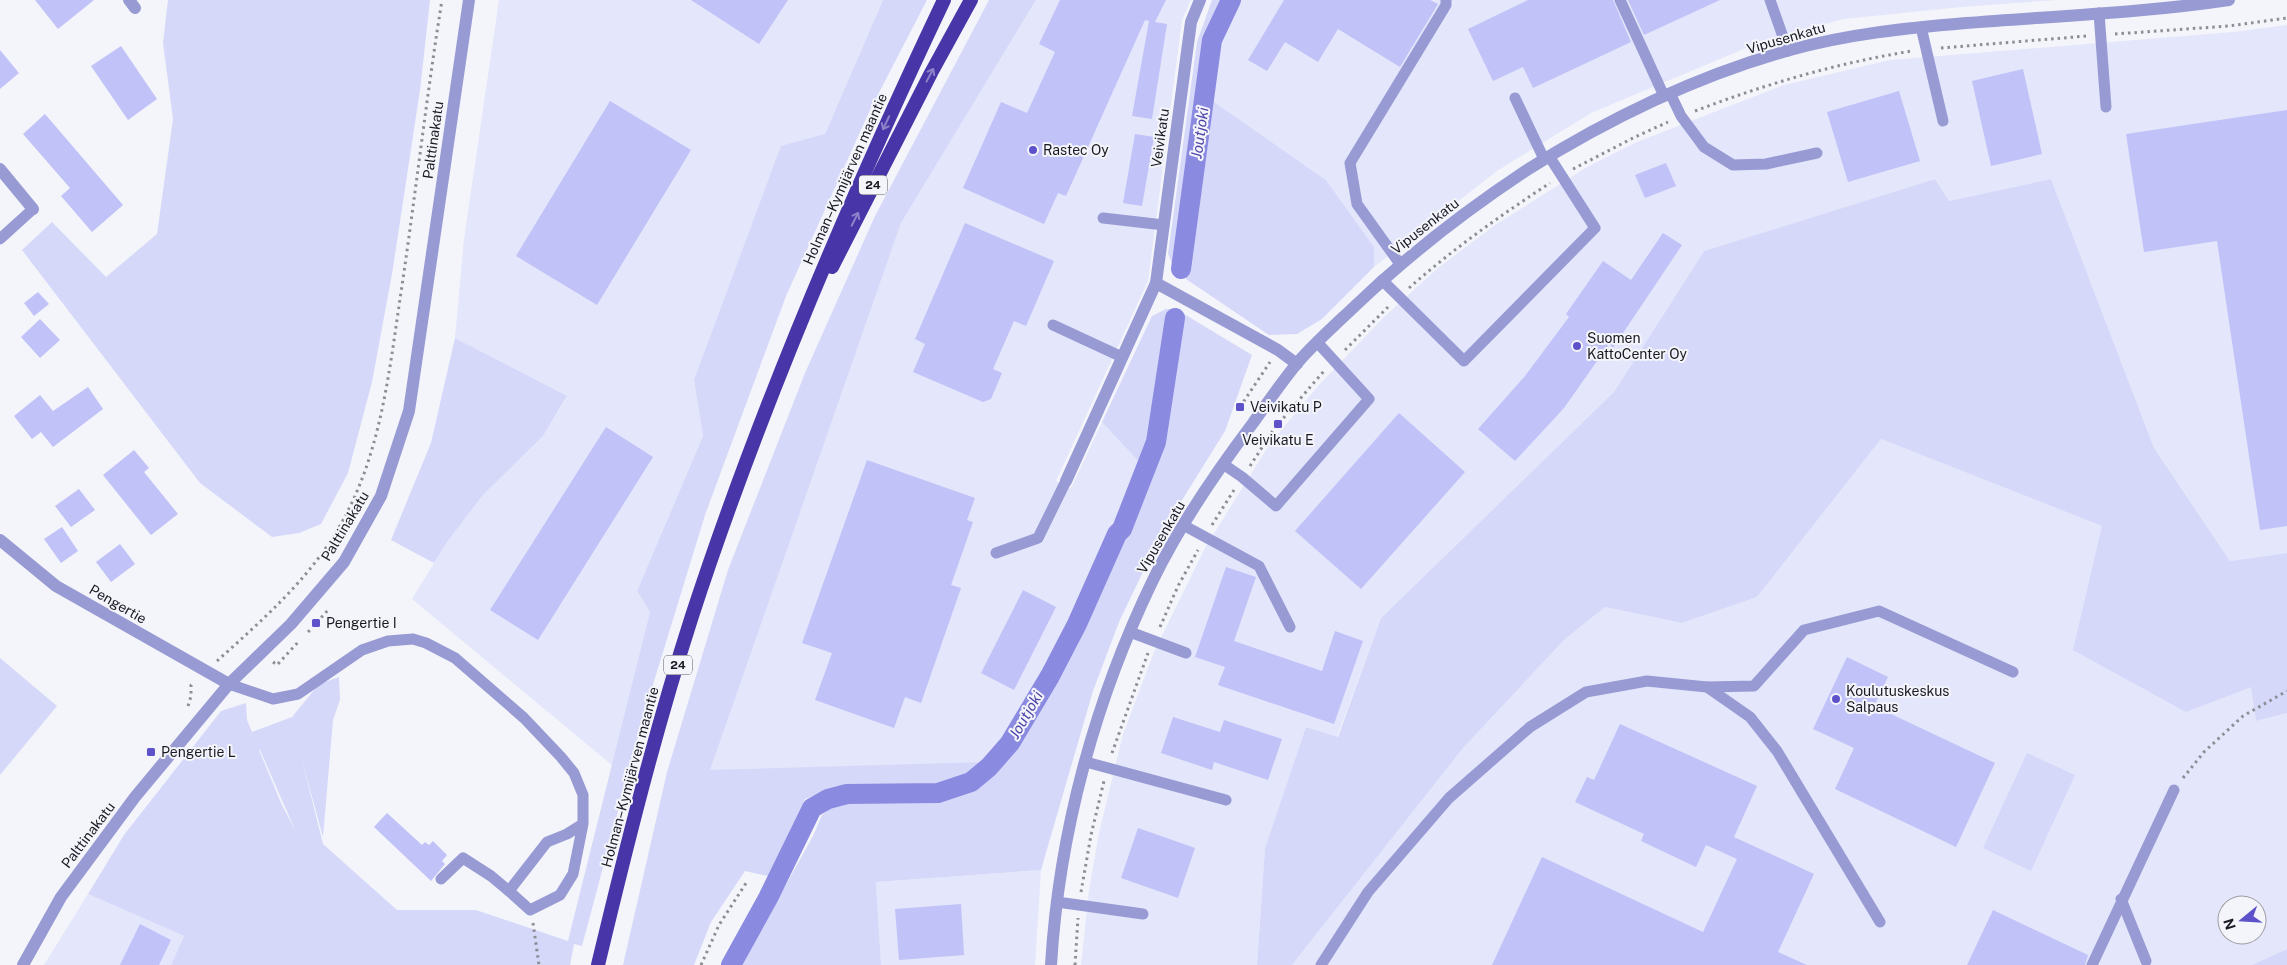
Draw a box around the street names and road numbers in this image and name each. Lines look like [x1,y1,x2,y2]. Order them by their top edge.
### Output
street label: Vipusenkatu [1745,19,1827,57]
street label: Holman–Kymijärven maantie [800,91,890,267]
street label: Palttinakatu [420,100,446,180]
street label: Veivikatu [1148,107,1172,169]
road number: 24 [859,176,887,194]
street label: Vipusenkatu [1388,195,1462,257]
street label: Palttinakatu [318,488,372,564]
street label: Vipusenkatu [1134,498,1188,576]
street label: Pengertie [87,581,149,627]
road number: 24 [664,656,692,674]
street label: Holman–Kymijärven maantie [598,685,662,869]
street label: Palttinakatu [58,799,118,871]

